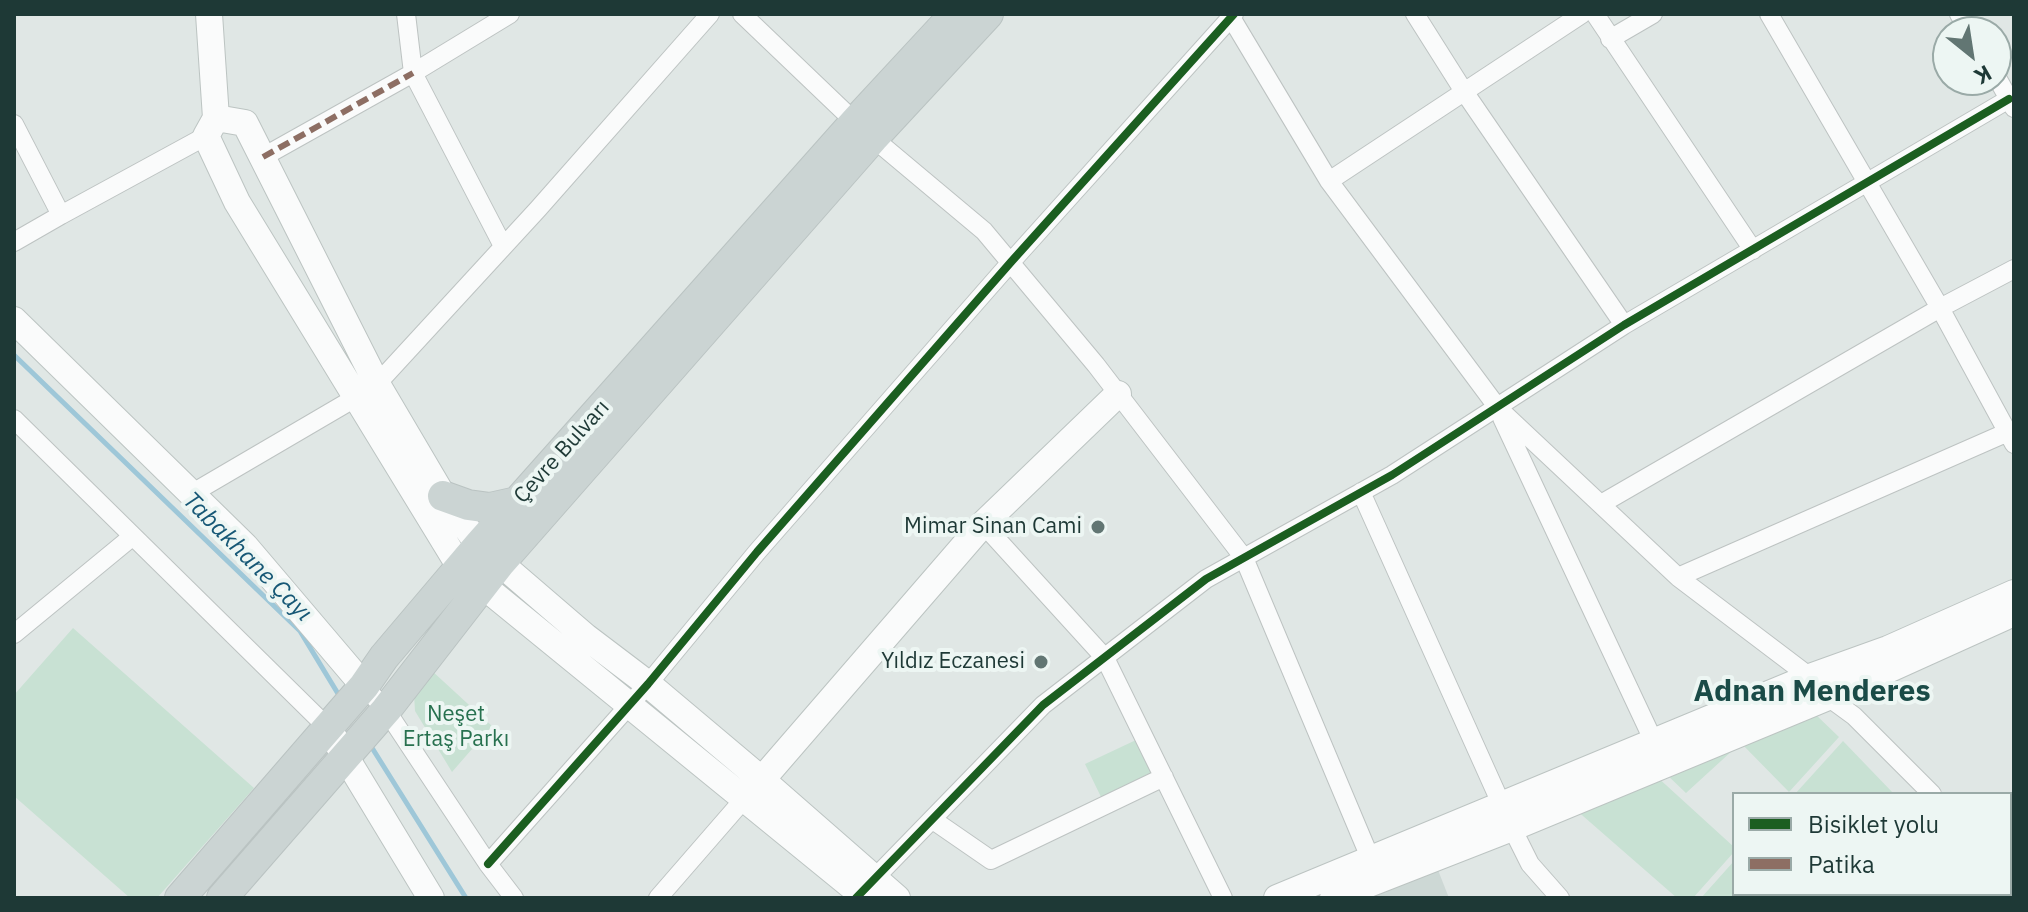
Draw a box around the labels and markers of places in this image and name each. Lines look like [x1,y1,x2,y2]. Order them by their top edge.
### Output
place label: Mimar Sinan Cami [904,514,1082,540]
marker: Mimar Sinan Cami [1089,518,1107,536]
place label: Yıldız Eczanesi [881,649,1025,675]
marker: Yıldız Eczanesi [1032,653,1050,671]

